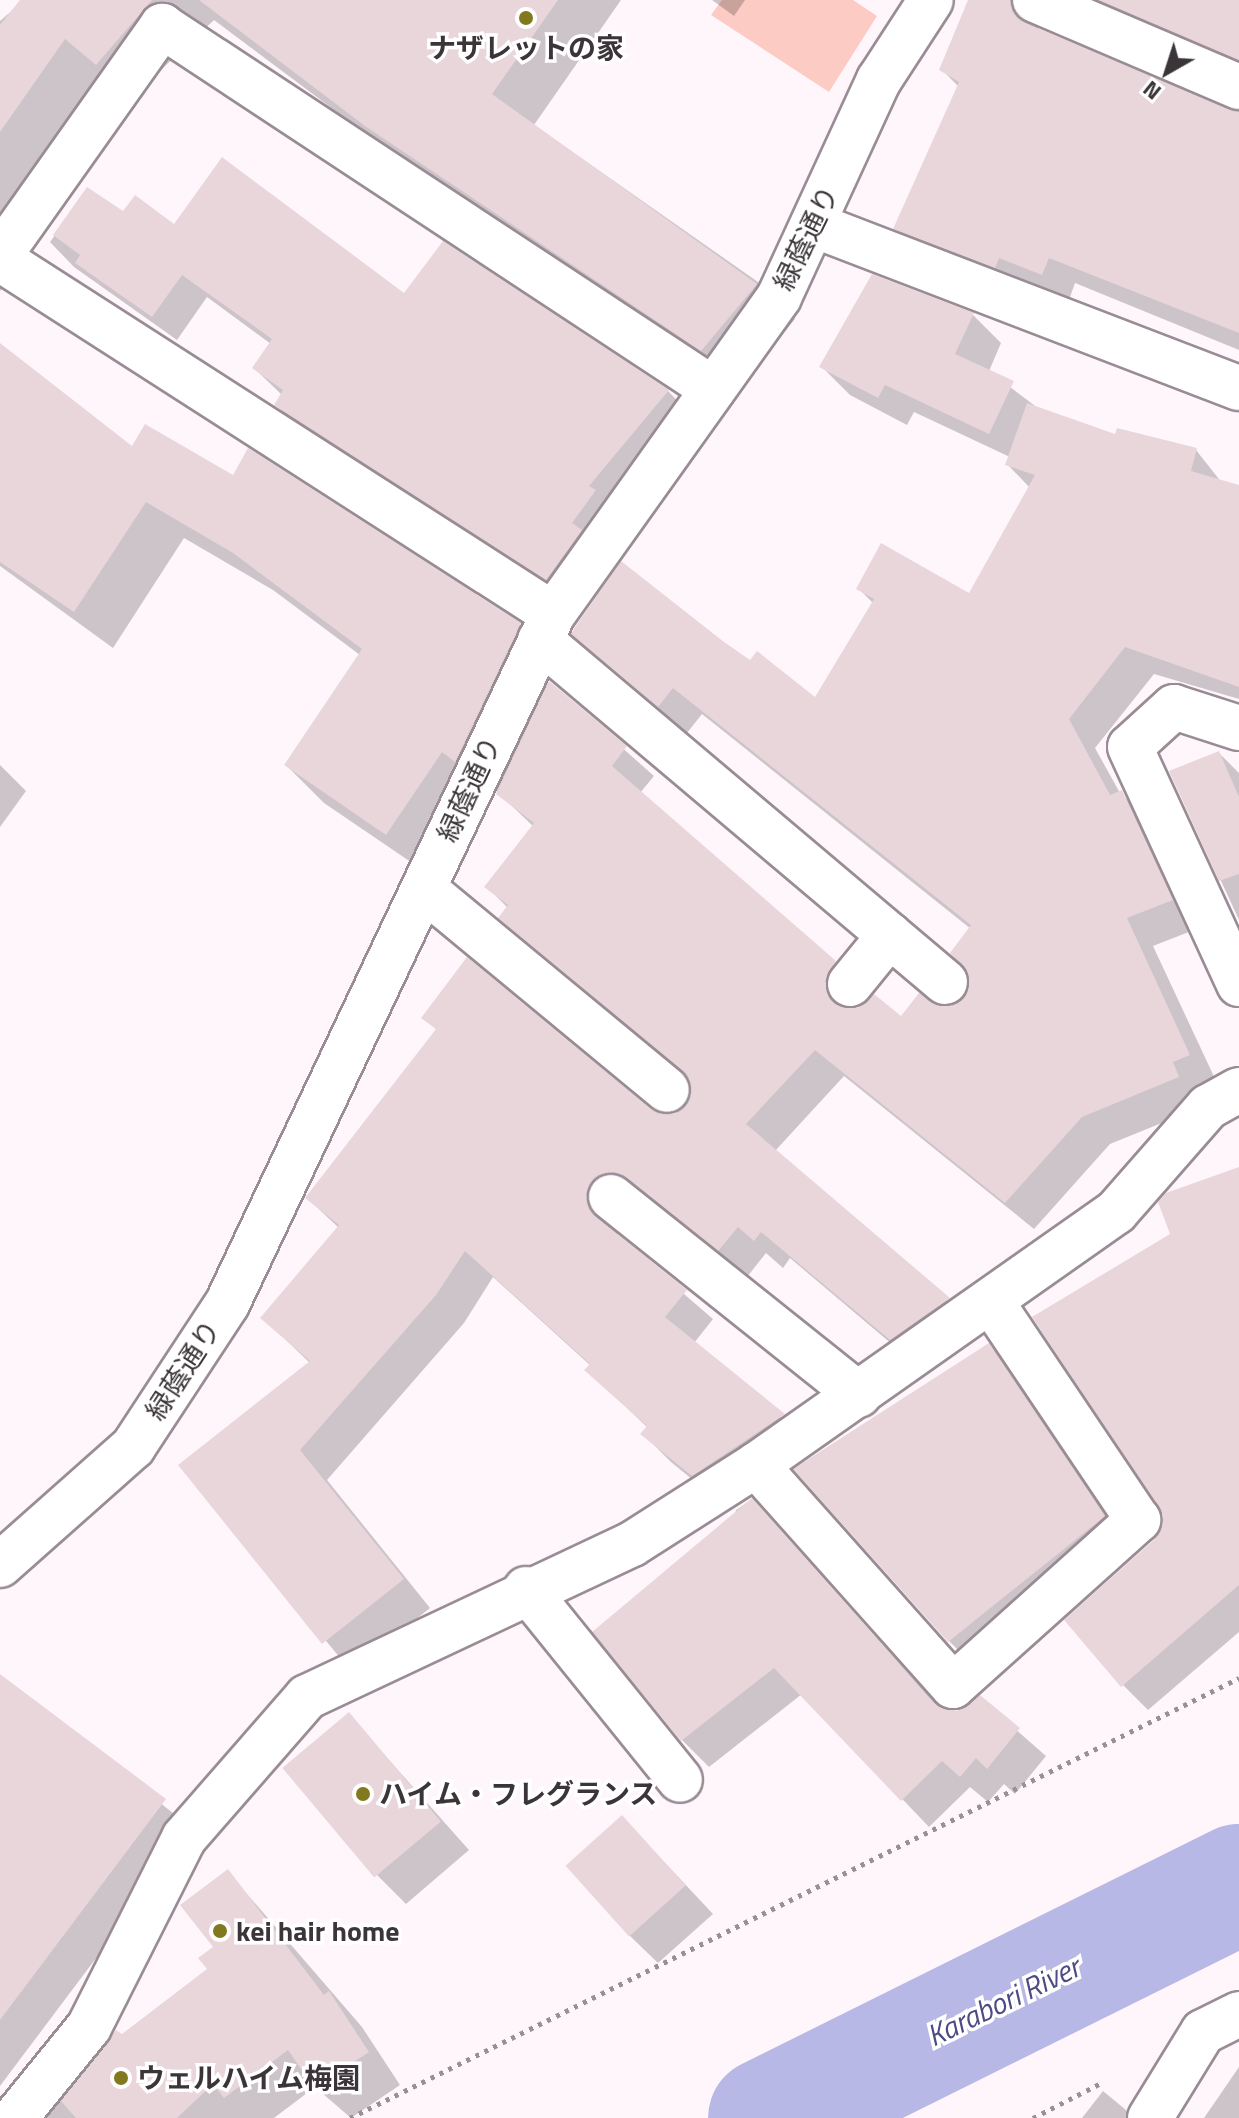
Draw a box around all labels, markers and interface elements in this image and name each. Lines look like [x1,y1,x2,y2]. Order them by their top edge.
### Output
marker: ナザレットの家 [517,9,535,27]
place label: ナザレットの家 [428,31,624,65]
north arrow [1127,32,1207,112]
text: N [1135,73,1169,109]
street label: 緑蔭通り [766,180,846,296]
street label: 緑蔭通り [430,731,508,847]
street label: 緑蔭通り [138,1314,228,1426]
place label: ハイム・フレグランス [379,1777,659,1811]
marker: ハイム・フレグランス [354,1785,372,1803]
place label: kei hair home [236,1914,400,1948]
marker: kei hair home [211,1922,229,1940]
water label: Karabori River [921,1948,1085,2054]
place label: ウェルハイム梅園 [137,2061,361,2095]
marker: ウェルハイム梅園 [112,2069,130,2087]

